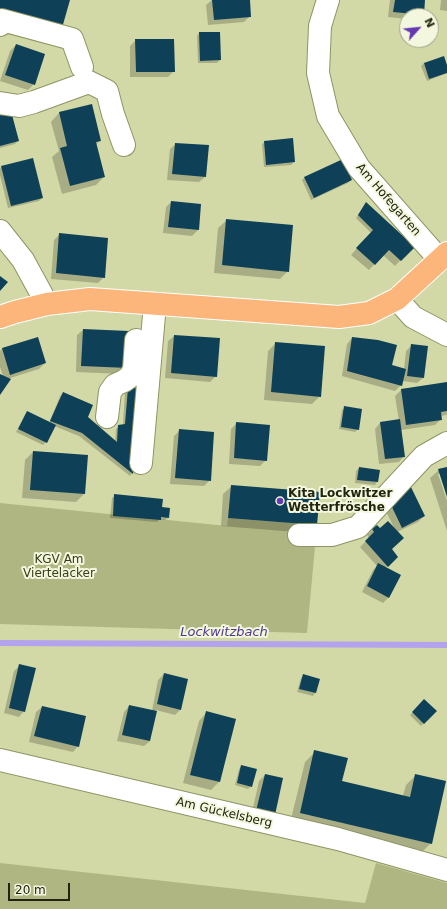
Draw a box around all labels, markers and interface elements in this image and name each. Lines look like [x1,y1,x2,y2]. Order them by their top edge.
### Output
north arrow [399,8,439,48]
text: N [421,16,437,30]
street label: Am Hofegarten [353,161,423,239]
place label: Kita Lockwitzer Wetterfrösche [288,487,392,515]
marker: Kita Lockwitzer Wetterfrösche [275,496,285,506]
park label: KGV Am Viertelacker [23,553,95,581]
water label: Lockwitzbach [180,625,268,641]
street label: Am Gückelsberg [175,795,273,831]
scale bar [10,875,72,901]
text: 20 m [15,883,46,897]

